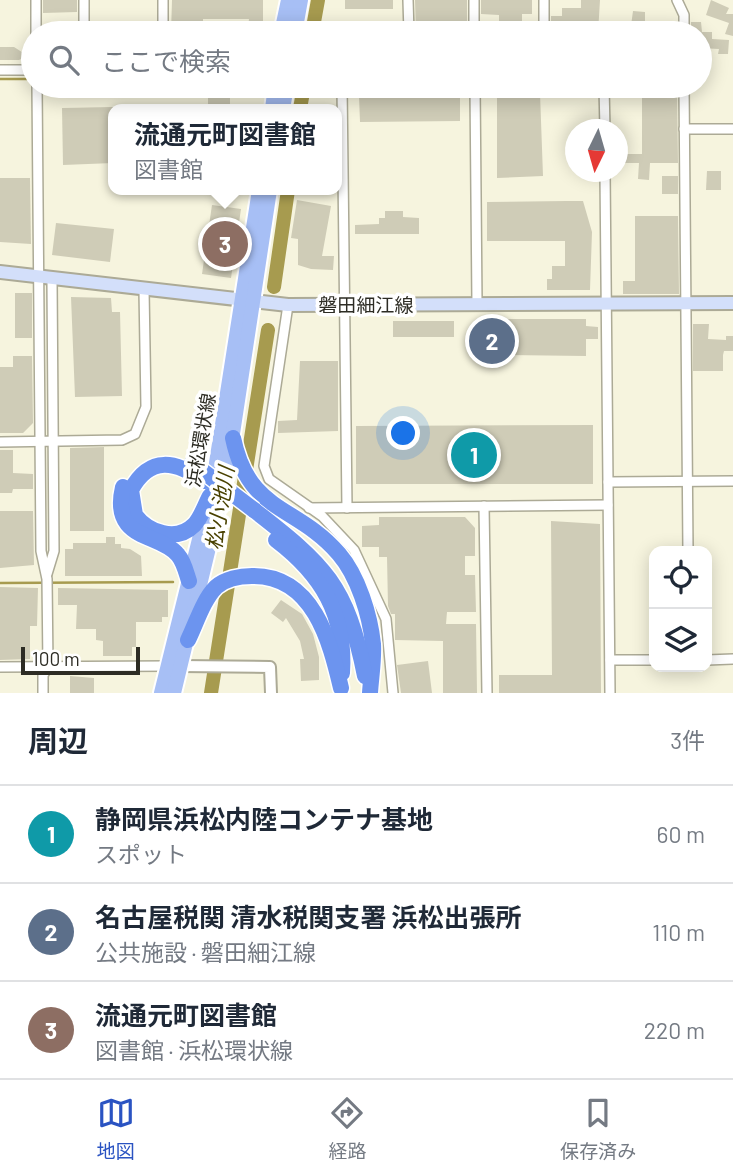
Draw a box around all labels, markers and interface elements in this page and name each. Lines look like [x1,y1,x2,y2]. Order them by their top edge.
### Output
search box [21,21,712,98]
icon: search [45,41,83,79]
text: ここで検索 [101,45,231,76]
popup [108,104,342,195]
text: 流通元町図書館 [134,118,316,149]
north arrow [565,119,628,182]
text: 図書館 [134,155,203,183]
pin: 3 [202,218,248,270]
street label: 磐田細江線 [318,293,414,316]
pin: 2 [469,315,515,367]
street label: 浜松環状線 [180,391,220,489]
your location [386,416,420,450]
pin: 1 [451,429,497,481]
water label: 松小池川 [200,463,238,551]
map controls [649,546,712,672]
button: locate [649,546,712,609]
button: layers [649,609,712,672]
scale bar [21,644,140,676]
text: 100 m [32,647,80,670]
text: 周辺 [28,722,88,758]
text: 3件 [670,726,705,754]
text: 静岡県浜松内陸コンテナ基地 [95,803,433,834]
text: 1 [47,820,55,848]
text: 60 m [657,820,705,848]
text: スポット [95,840,187,868]
text: 名古屋税関 清水税関支署 浜松出張所 [95,901,521,932]
text: 2 [45,918,57,946]
text: 110 m [652,918,705,946]
text: 公共施設 · 磐田細江線 [95,938,316,966]
text: 流通元町図書館 [95,999,277,1030]
text: 3 [45,1016,57,1044]
text: 220 m [644,1016,705,1044]
text: 図書館 · 浜松環状線 [95,1036,293,1064]
tab: 地図 [97,1094,135,1163]
tab: 経路 [328,1094,366,1163]
tab: 保存済み [560,1094,636,1163]

